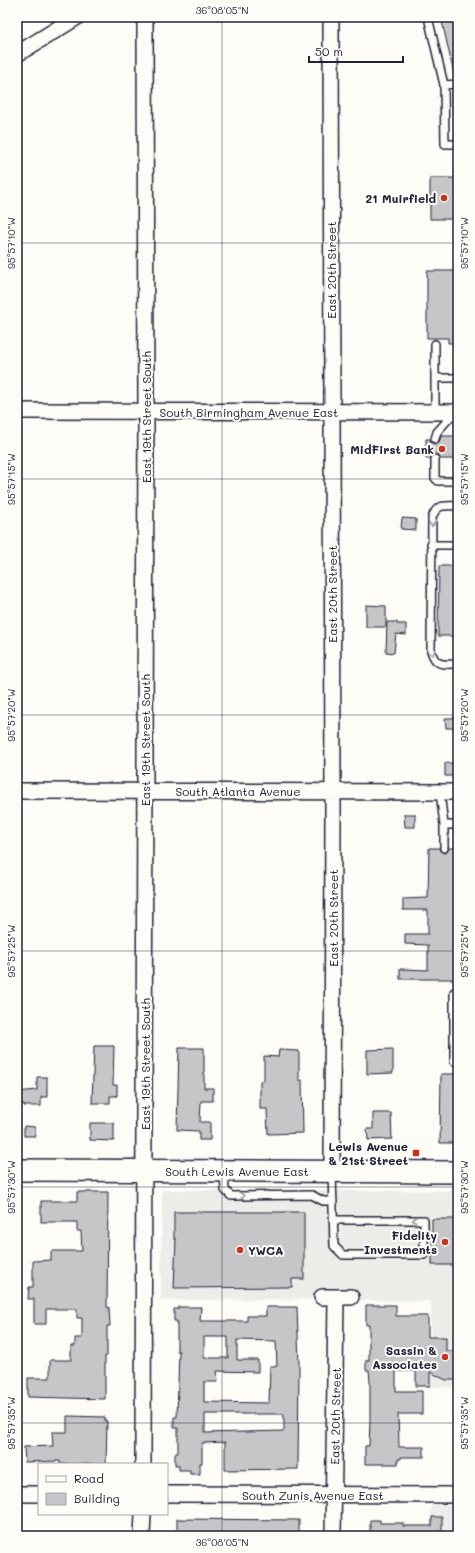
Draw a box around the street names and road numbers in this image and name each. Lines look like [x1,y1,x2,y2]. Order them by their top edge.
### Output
street label: East 20th Street [323,221,339,319]
street label: East 19th Street South [138,351,154,483]
street label: South Birmingham Avenue East [160,404,338,420]
street label: East 20th Street [324,545,340,643]
street label: East 19th Street South [137,674,153,806]
street label: South Atlanta Avenue [175,783,301,799]
street label: East 20th Street [325,869,341,967]
street label: East 19th Street South [137,998,153,1130]
street label: South Lewis Avenue East [165,1163,309,1179]
street label: East 20th Street [326,1367,344,1465]
street label: South Zunis Avenue East [242,1487,384,1503]

